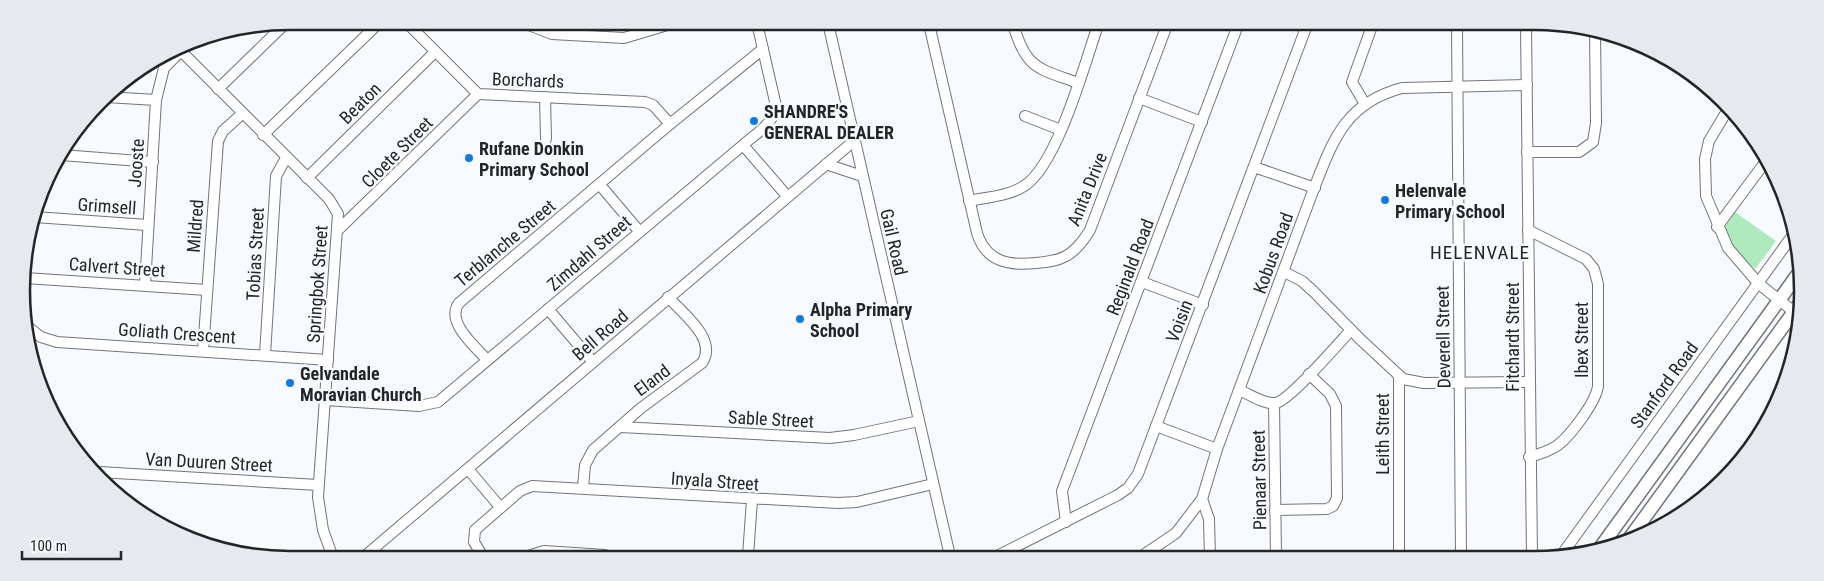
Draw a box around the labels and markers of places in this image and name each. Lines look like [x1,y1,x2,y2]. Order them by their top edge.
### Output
place label: SHANDRE'S GENERAL DEALER [764,101,894,143]
marker: SHANDRE'S GENERAL DEALER [748,115,760,127]
place label: Rufane Donkin Primary School [479,138,589,180]
marker: Rufane Donkin Primary School [463,152,475,164]
place label: Helenvale Primary School [1395,180,1505,222]
marker: Helenvale Primary School [1379,194,1391,206]
place label: Alpha Primary School [810,299,912,341]
marker: Alpha Primary School [794,313,806,325]
place label: Gelvandale Moravian Church [300,363,422,405]
marker: Gelvandale Moravian Church [284,377,296,389]

